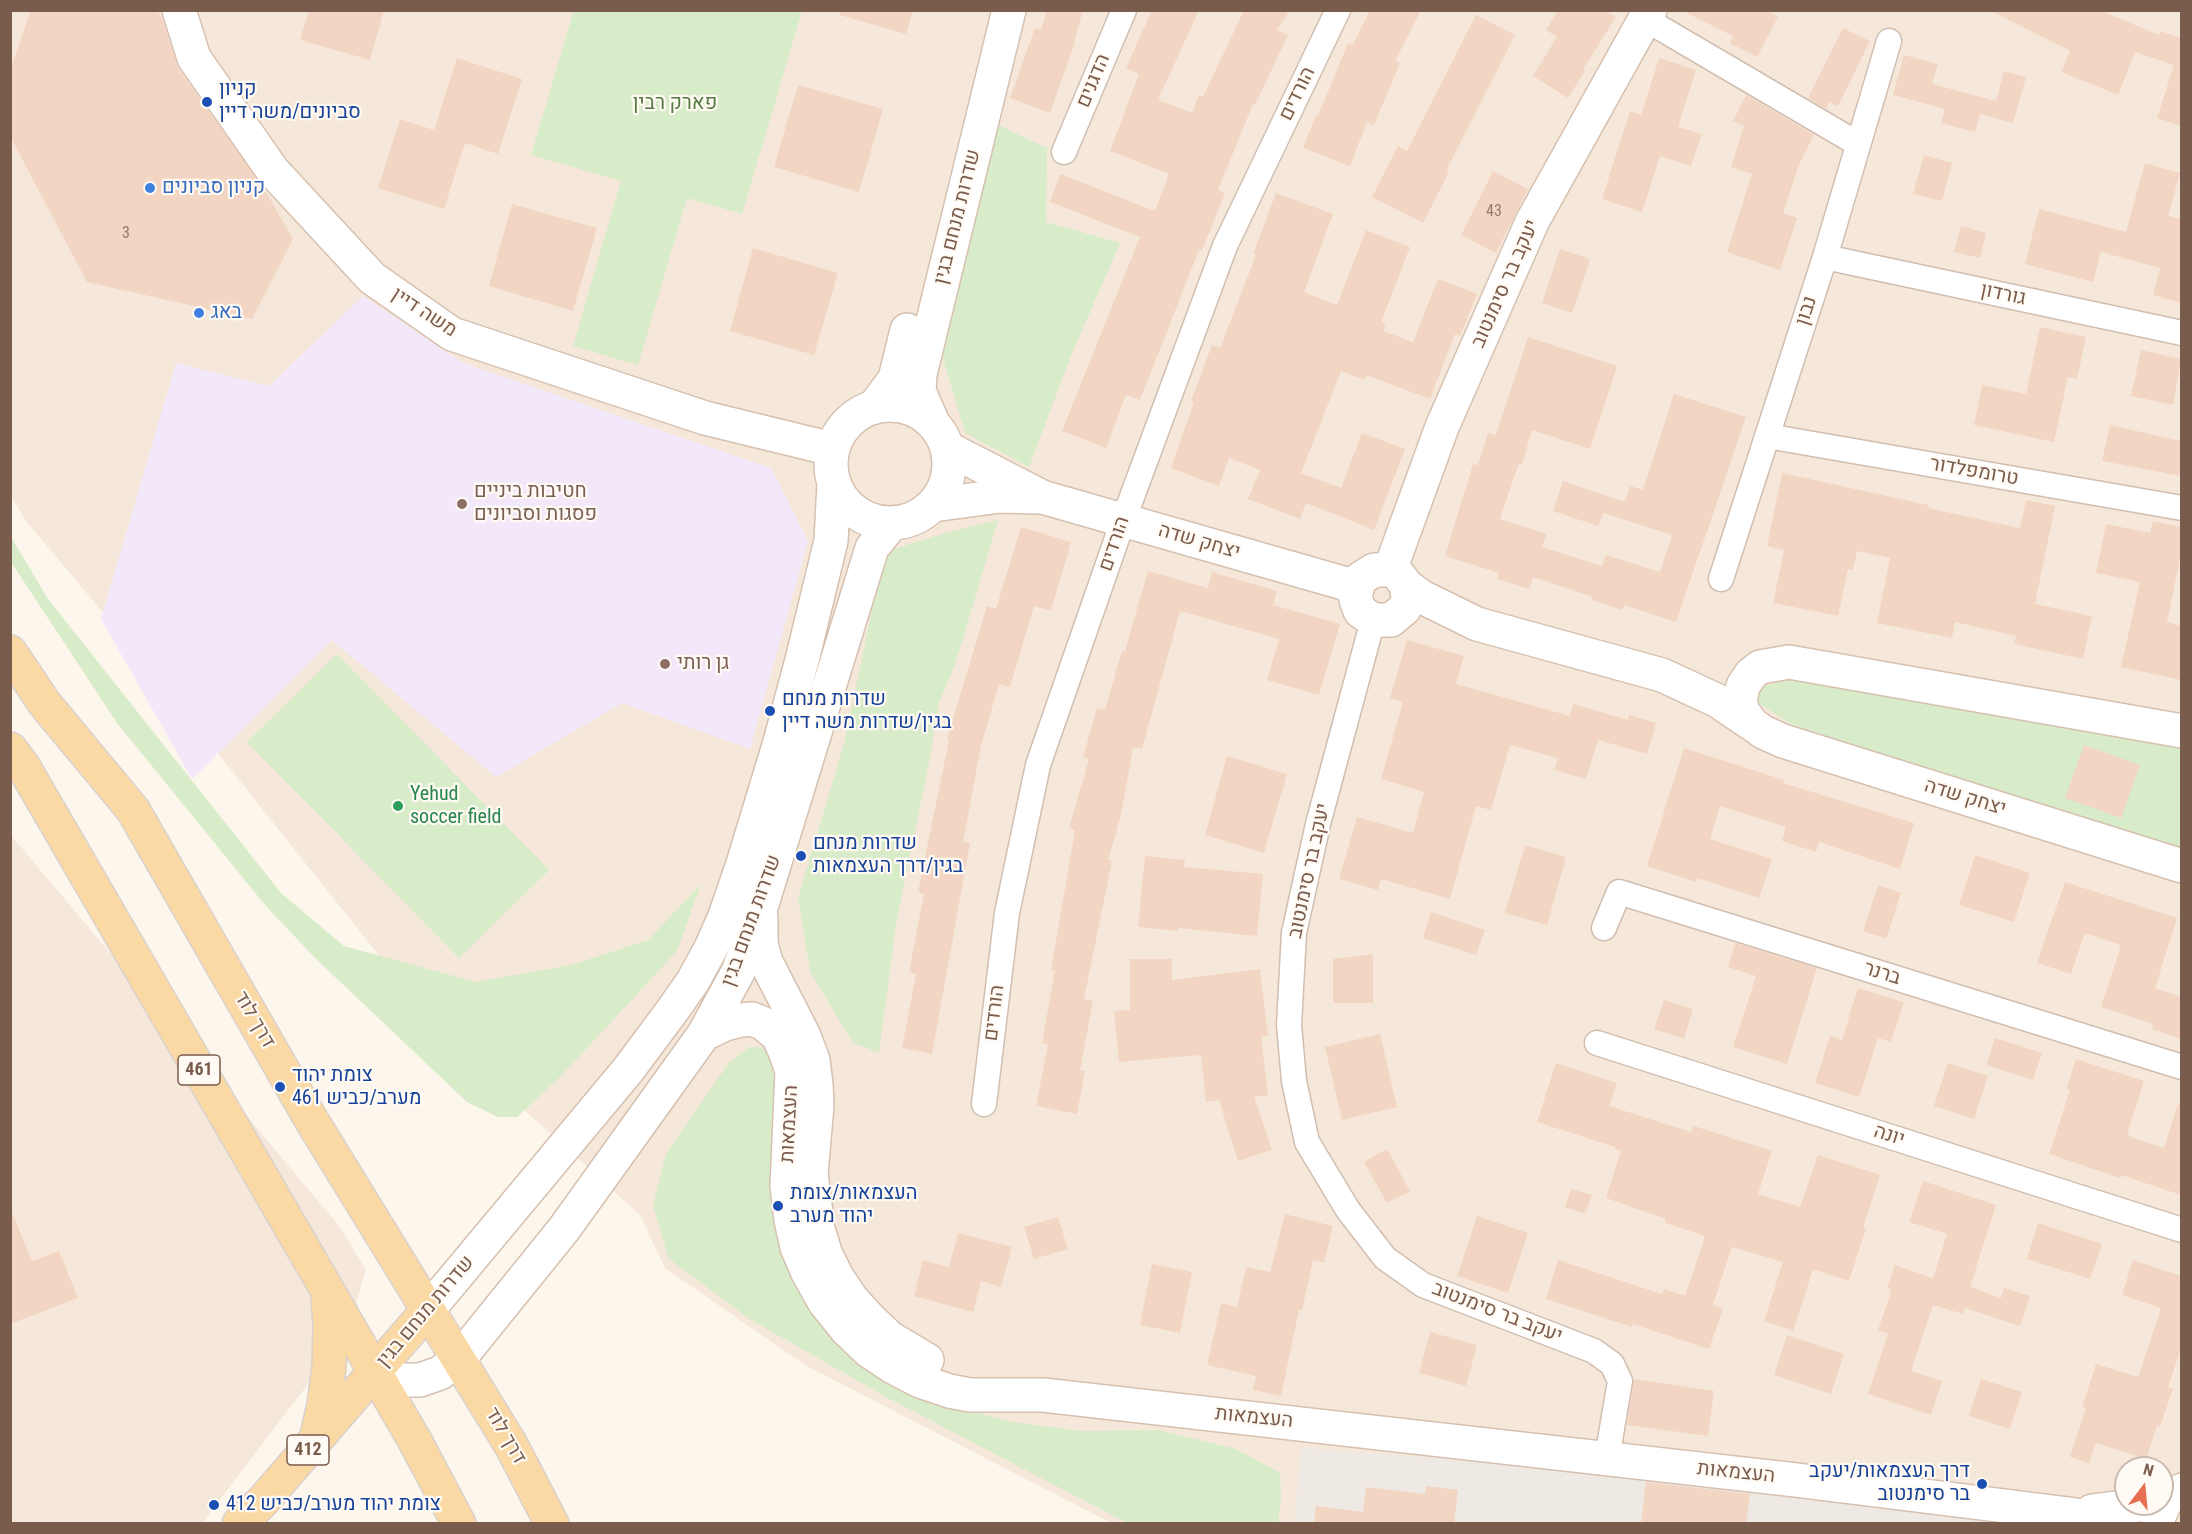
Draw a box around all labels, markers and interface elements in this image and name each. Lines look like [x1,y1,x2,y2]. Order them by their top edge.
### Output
street label: הדגנים [1072,51,1116,111]
street label: הורדים [1275,63,1321,125]
place label: קניון סביונים/משה דיין [219,78,361,125]
park label: פארק רבין [633,92,717,116]
marker: קניון סביונים/משה דיין [200,95,214,109]
street label: שדרות מנחם בגין [930,147,986,287]
place label: קניון סביונים [162,176,265,200]
marker: קניון סביונים [143,181,157,195]
house number: 43 [1486,202,1502,222]
street label: יעקב בר סימנטוב [1467,216,1545,352]
house number: 3 [122,224,130,244]
street label: גורדון [1978,279,2028,311]
street label: משה דיין [387,283,461,343]
street label: נבון [1791,293,1823,329]
place label: באג [211,301,242,325]
marker: באג [192,306,206,320]
street label: טרומפלדור [1928,452,2020,492]
place label: חטיבות ביניים פסגות וסביונים [474,480,597,527]
marker: חטיבות ביניים פסגות וסביונים [455,497,469,511]
street label: הורדים [1094,513,1136,575]
street label: יצחק שדה [1155,519,1243,565]
place label: גן רותי [677,652,729,676]
marker: גן רותי [658,657,672,671]
place label: שדרות מנחם בגין/שדרות משה דיין [782,688,952,735]
marker: שדרות מנחם בגין/שדרות משה דיין [763,704,777,718]
street label: יצחק שדה [1921,774,2009,822]
place label: Yehud soccer field [410,783,501,830]
marker: Yehud soccer field [391,799,405,813]
street label: יעקב בר סימנטוב [1284,801,1336,941]
place label: שדרות מנחם בגין/דרך העצמאות [813,832,963,879]
marker: שדרות מנחם בגין/דרך העצמאות [794,849,808,863]
street label: שדרות מנחם בגין [717,852,787,990]
street label: ברנר [1861,957,1903,991]
street label: הורדים [980,983,1010,1043]
street label: דרך לוד [228,987,280,1053]
road number: 461 [178,1055,220,1085]
place label: צומת יהוד מערב/כביש 461 [292,1064,421,1111]
marker: צומת יהוד מערב/כביש 461 [273,1080,287,1094]
street label: העצמאות [776,1084,804,1164]
street label: יונה [1871,1120,1907,1152]
place label: העצמאות/צומת יהוד מערב [790,1182,918,1229]
marker: העצמאות/צומת יהוד מערב [771,1199,785,1213]
street label: שדרות מנחם בגין [372,1251,480,1373]
street label: יעקב בר סימנטוב [1428,1277,1566,1349]
street label: העצמאות [1214,1402,1294,1434]
street label: דרך לוד [479,1403,531,1469]
road number: 412 [287,1435,329,1465]
north arrow [2114,1456,2174,1516]
street label: העצמאות [1696,1457,1776,1489]
place label: דרך העצמאות/יעקב בר סימנטוב [1809,1460,1970,1507]
text: N [2141,1460,2156,1481]
marker: דרך העצמאות/יעקב בר סימנטוב [1975,1477,1989,1491]
place label: צומת יהוד מערב/כביש 412 [226,1493,441,1517]
marker: צומת יהוד מערב/כביש 412 [207,1498,221,1512]

